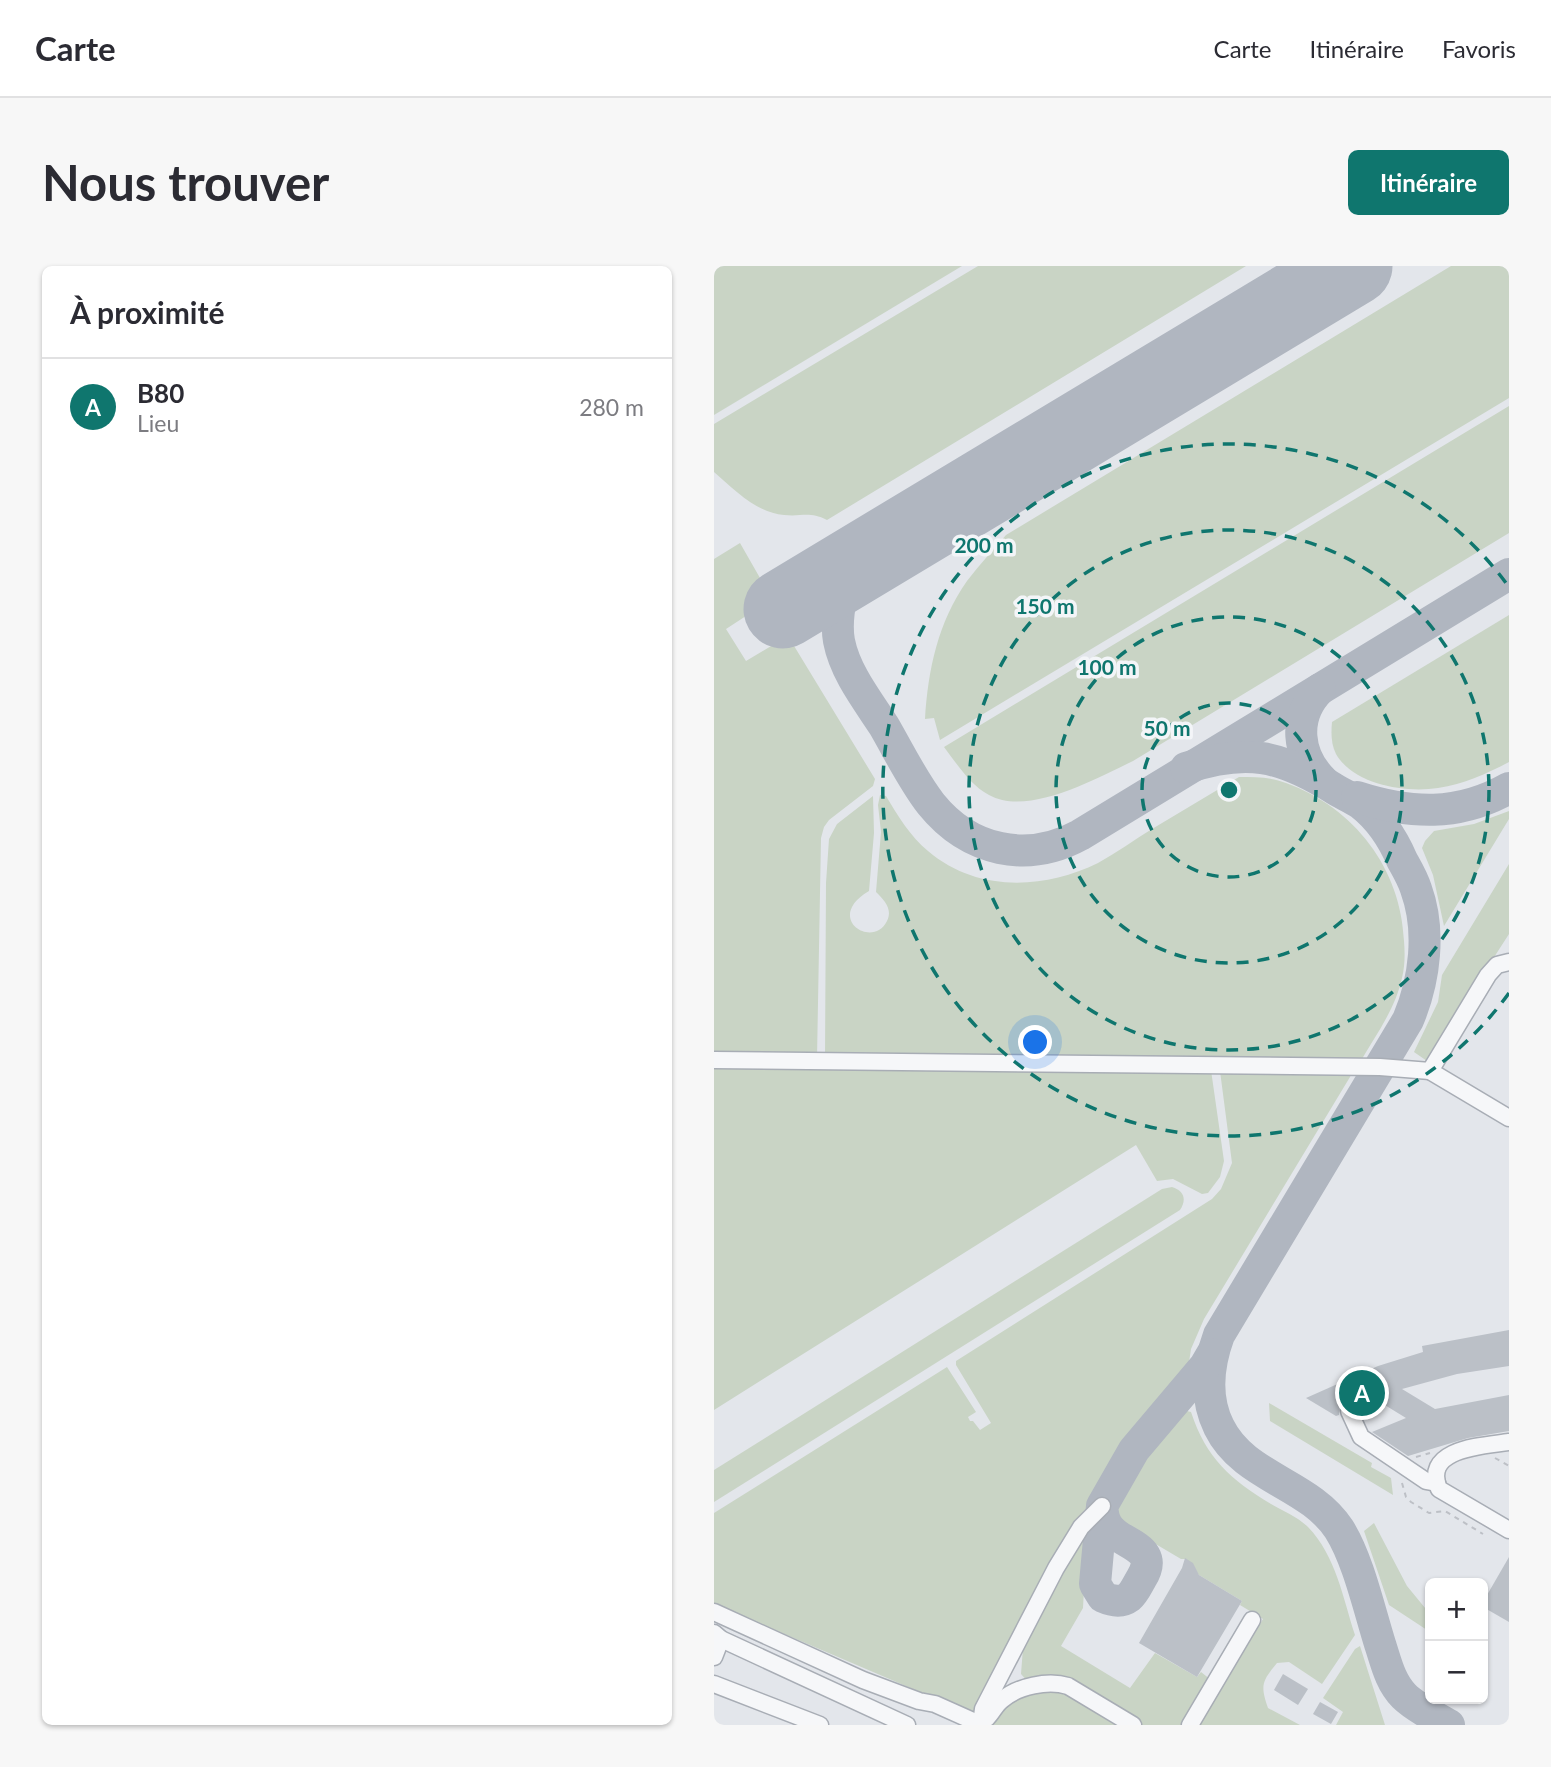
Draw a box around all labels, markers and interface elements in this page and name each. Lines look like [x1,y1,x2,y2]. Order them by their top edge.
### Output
text: Carte [35,28,116,68]
text: Carte [1214,34,1272,63]
text: Itinéraire [1310,34,1404,63]
text: Favoris [1442,34,1516,63]
button: Itinéraire [1348,150,1509,215]
text: Nous trouver [42,153,329,211]
text: À proximité [70,294,225,330]
text: B80 [137,377,184,409]
text: A [85,393,101,421]
text: 280 m [579,393,644,421]
text: Lieu [137,409,179,437]
text: 200 m [954,532,1014,557]
text: 150 m [1015,593,1075,618]
text: 100 m [1077,654,1137,679]
text: 50 m [1143,715,1191,740]
centre of rings [1217,778,1241,802]
your location [1018,1025,1052,1059]
pin: A [1339,1367,1385,1419]
map controls [1425,1578,1488,1704]
button: + [1425,1578,1488,1641]
button: − [1425,1641,1488,1704]

